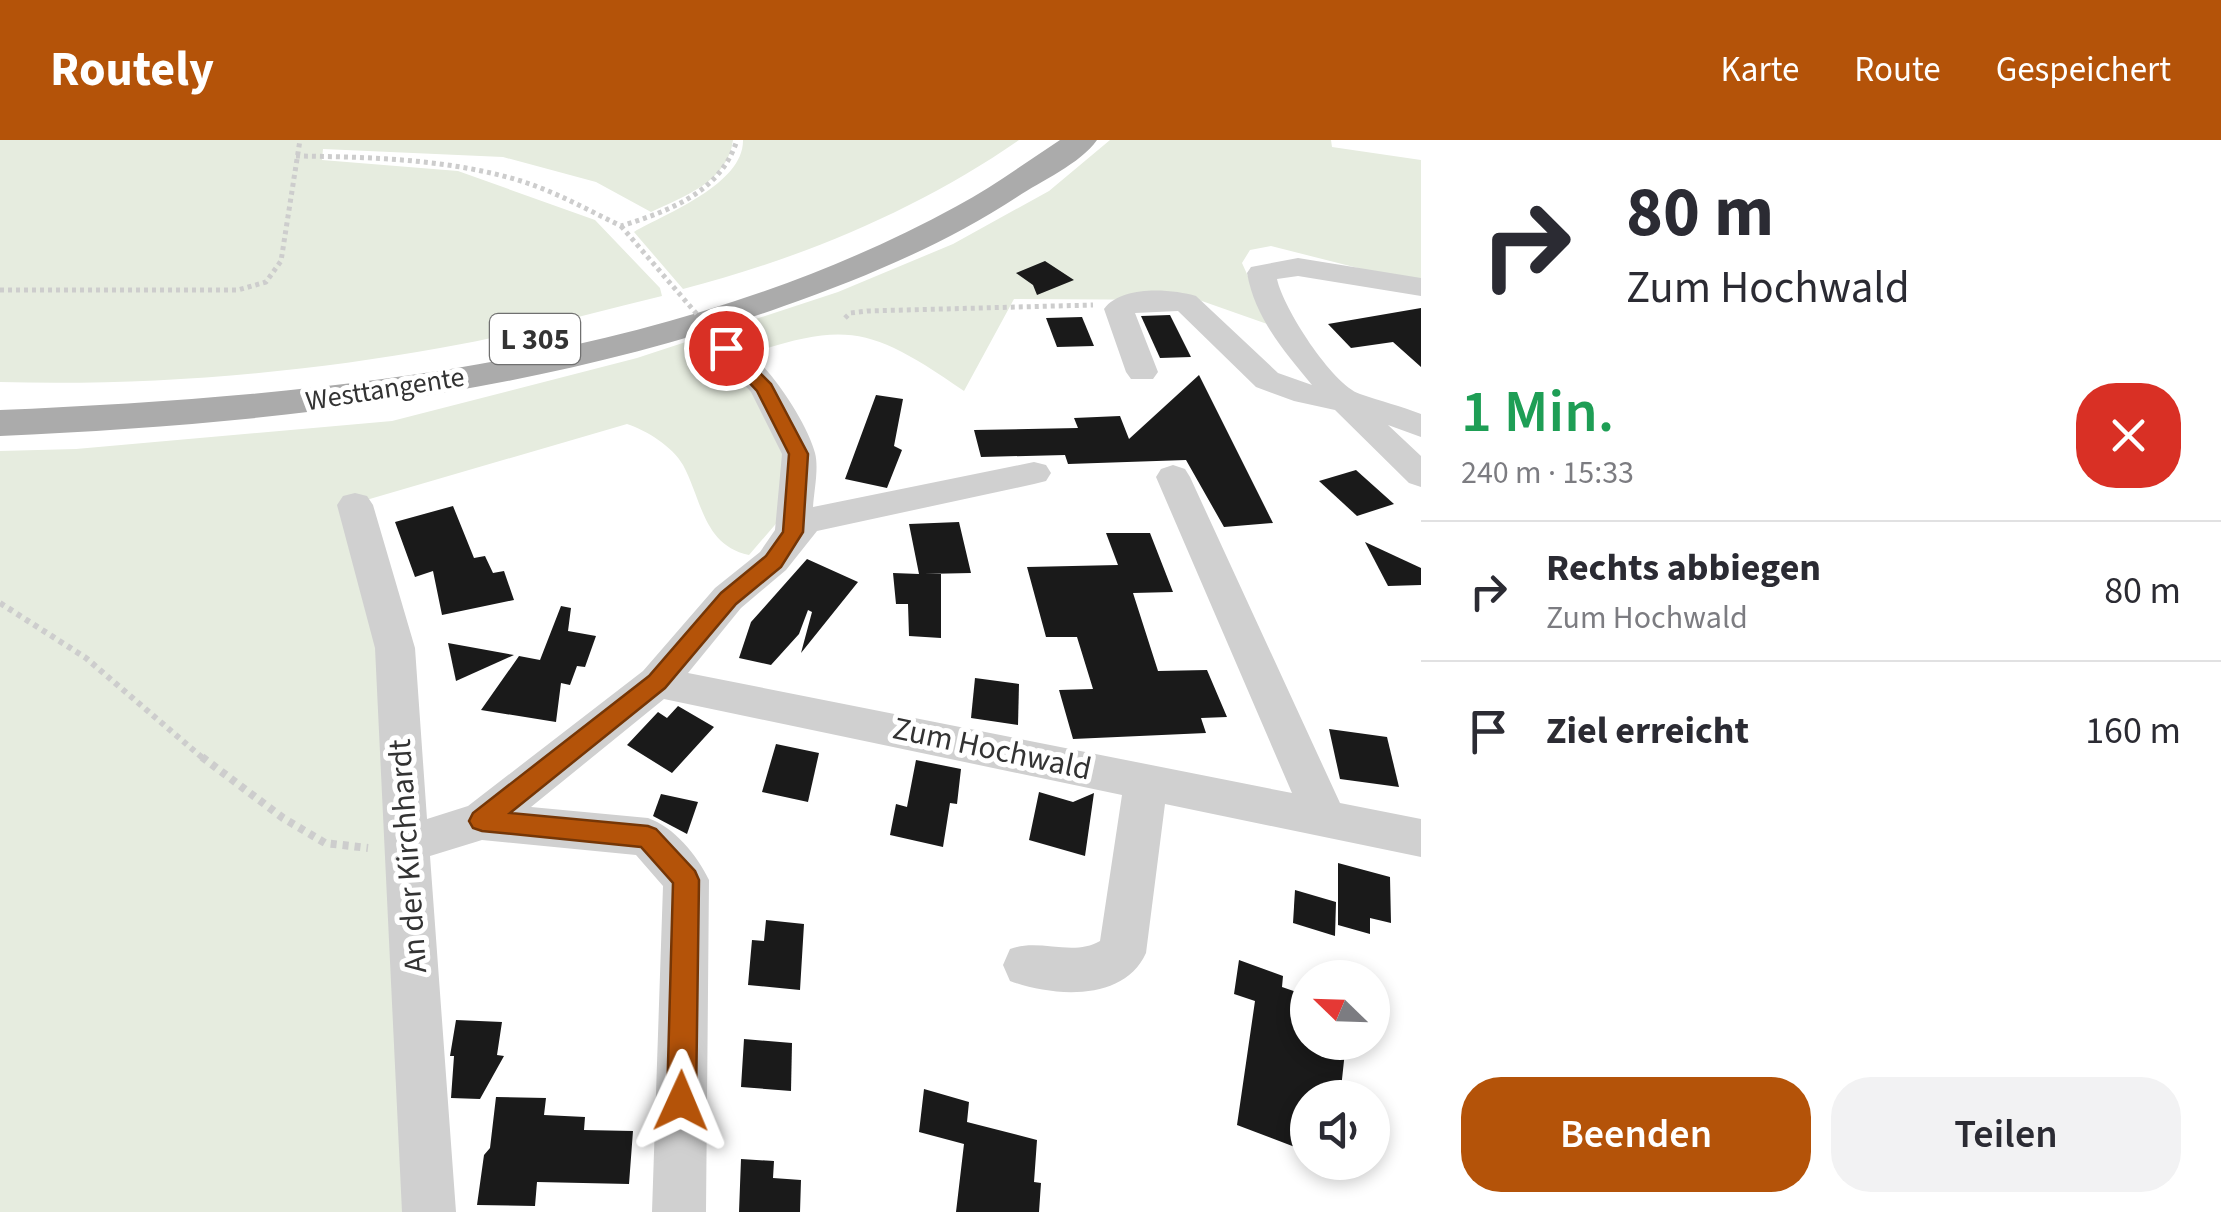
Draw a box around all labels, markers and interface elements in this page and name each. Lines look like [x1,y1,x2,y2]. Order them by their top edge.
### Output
text: Routely [50,36,214,104]
text: Karte [1721,45,1799,95]
text: Route [1854,45,1941,95]
text: Gespeichert [1996,45,2171,95]
text: 80 m [1626,163,1774,263]
icon: right [1461,180,1591,310]
text: Zum Hochwald [1626,256,1910,320]
pin [684,306,769,391]
road number: L 305 [490,314,580,364]
icon: arrive [699,321,754,376]
street label: Westtangente [303,357,467,421]
text: 1 Min. [1461,370,1614,455]
button: close [2076,383,2181,488]
text: 240 m · 15:33 [1461,450,1634,496]
text: Rechts abbiegen [1546,541,1821,595]
icon: right [1461,564,1516,619]
text: 80 m [2104,564,2181,618]
text: Zum Hochwald [1546,595,1748,641]
icon: arrive [1461,704,1516,759]
text: Ziel erreicht [1546,704,1749,758]
text: 160 m [2085,704,2181,758]
street label: Zum Hochwald [889,706,1095,792]
street label: An der Kirchhardt [377,737,439,975]
north arrow [1290,960,1390,1060]
map controls [1290,960,1390,1180]
position arrow [629,1049,733,1153]
button: Beenden [1461,1077,1811,1192]
button: Teilen [1831,1077,2181,1192]
button: sound [1290,1080,1390,1180]

